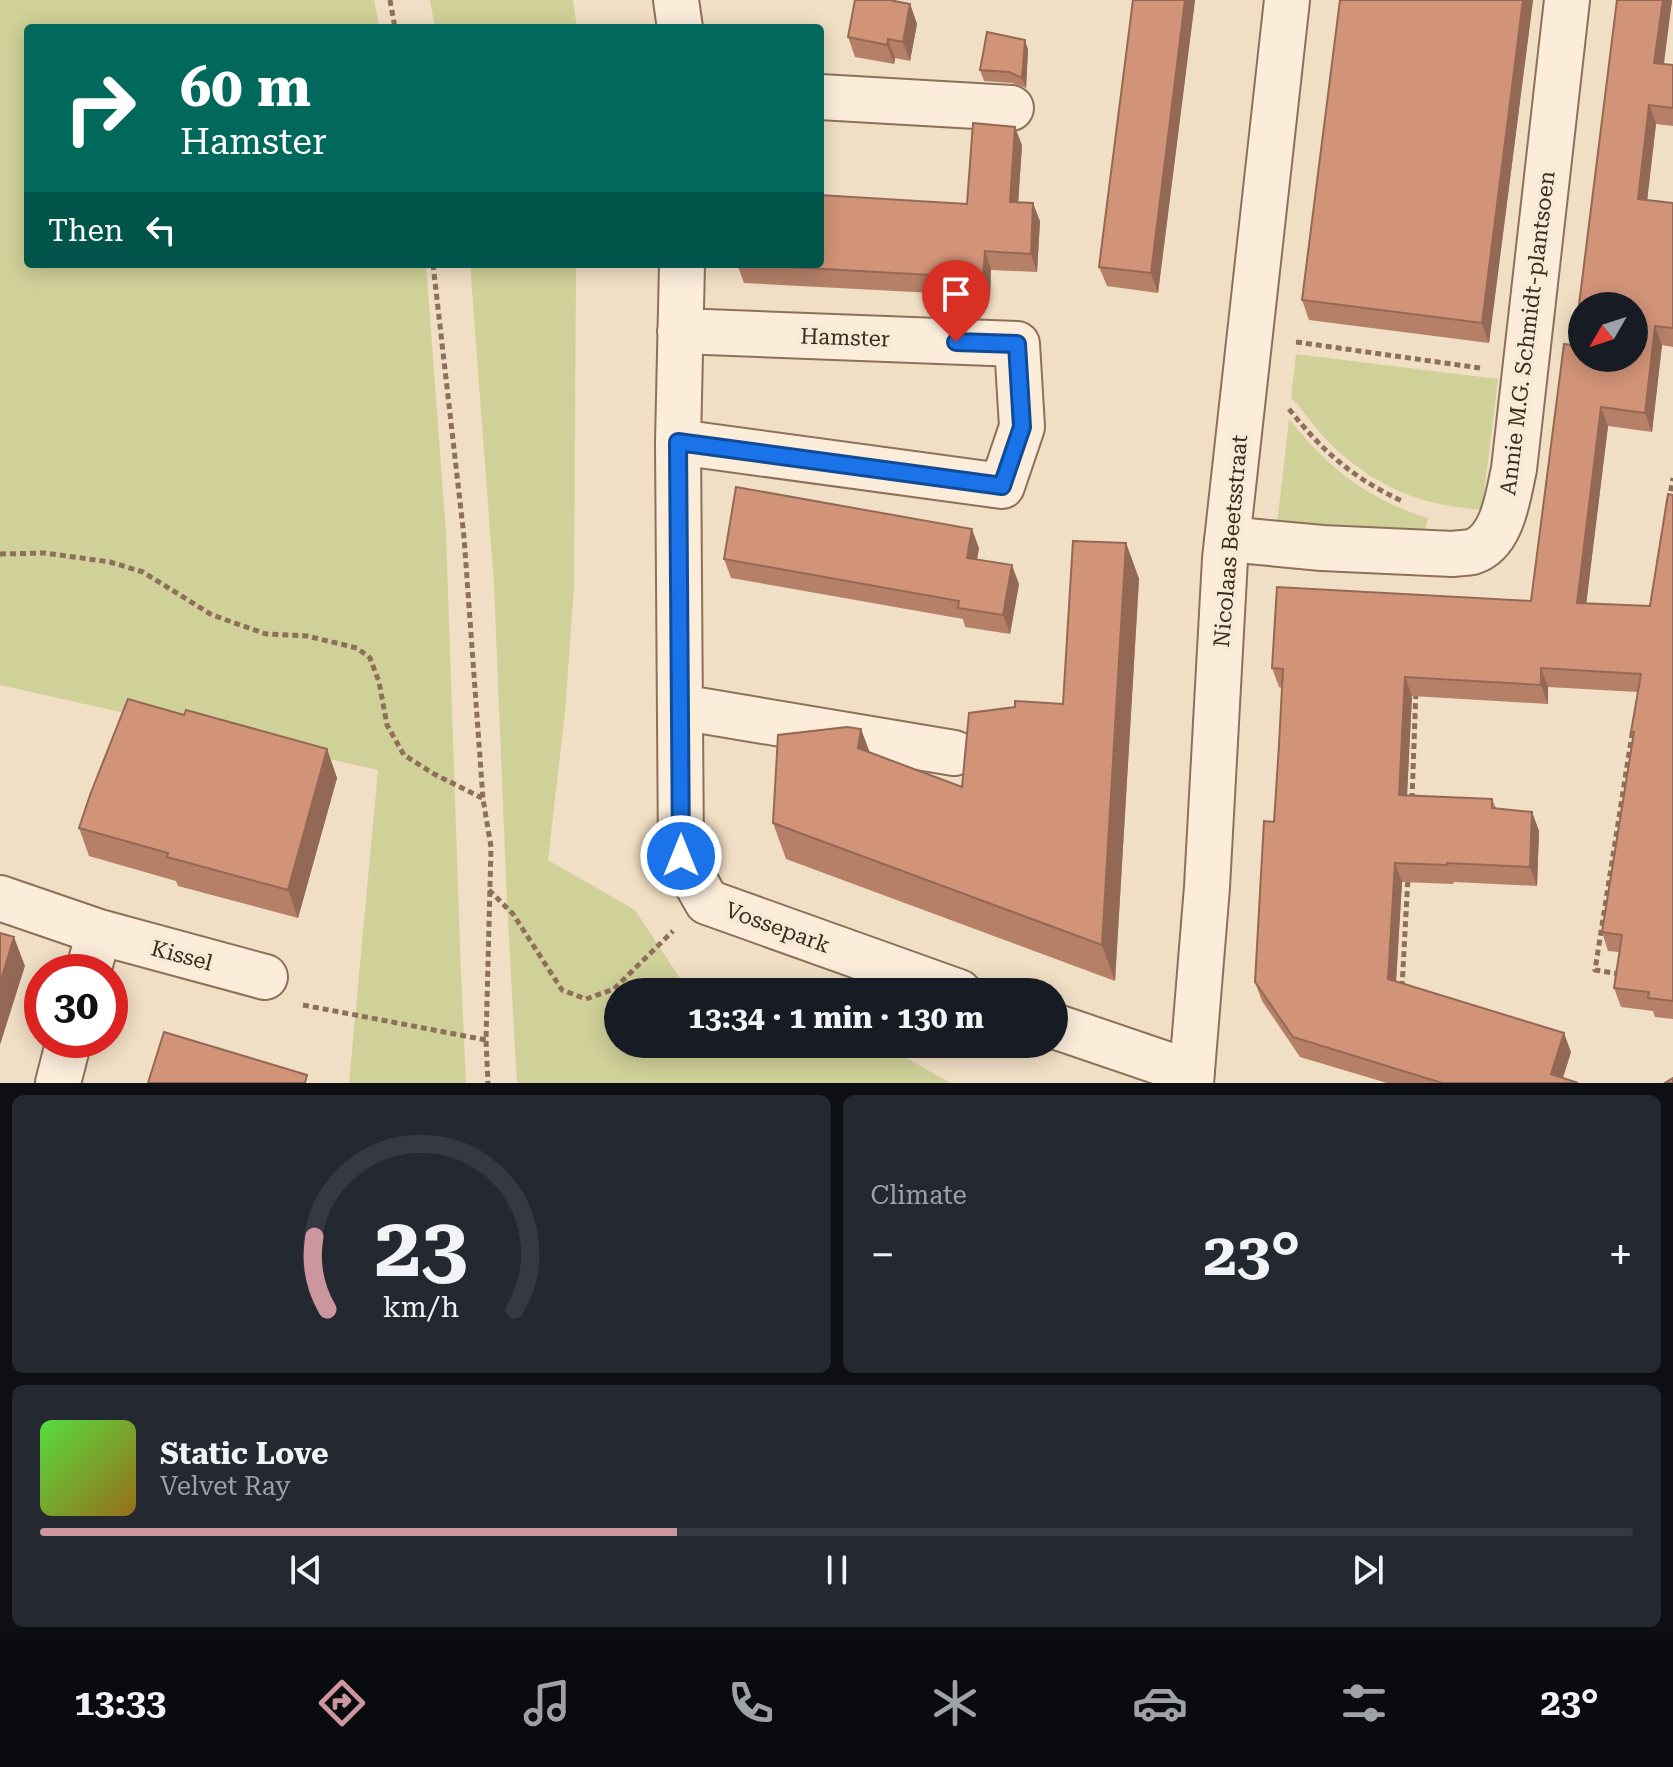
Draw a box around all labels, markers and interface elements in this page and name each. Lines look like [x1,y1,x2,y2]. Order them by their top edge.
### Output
text: 60 m [180,54,311,120]
icon: right [48,56,152,160]
text: Hamster [180,121,327,163]
street label: Annie M.G. Schmidt-plantsoen [1495,170,1560,497]
icon: left [139,208,183,252]
text: Then [48,213,123,248]
pin [922,260,990,342]
icon: arrive [934,272,978,316]
north arrow [1568,292,1648,372]
map controls [1568,292,1648,372]
street label: Hamster [800,323,890,352]
street label: Nicolaas Beetsstraat [1209,434,1252,649]
position arrow [639,814,723,898]
street label: Vossepark [722,897,834,958]
street label: Kissel [148,935,215,976]
speed limit sign: 30 [24,954,128,1058]
text: 13:34 · 1 min · 130 m [688,1000,984,1035]
text: Climate [871,1180,967,1210]
text: 23 [375,1199,468,1296]
text: 23° [1203,1219,1300,1290]
text: − [871,1229,895,1281]
text: + [1608,1229,1633,1281]
text: km/h [383,1290,460,1324]
text: Static Love [160,1436,329,1471]
text: Velvet Ray [160,1471,291,1501]
icon: previous [284,1548,328,1592]
icon: pause [815,1548,859,1592]
icon: next [1346,1548,1390,1592]
icon: directions [314,1675,370,1731]
icon: music [519,1675,575,1731]
icon: phone [723,1675,779,1731]
icon: climate [927,1675,983,1731]
icon: car [1132,1675,1188,1731]
icon: filters [1336,1675,1392,1731]
text: 13:33 [74,1682,166,1724]
text: 23° [1541,1682,1599,1724]

